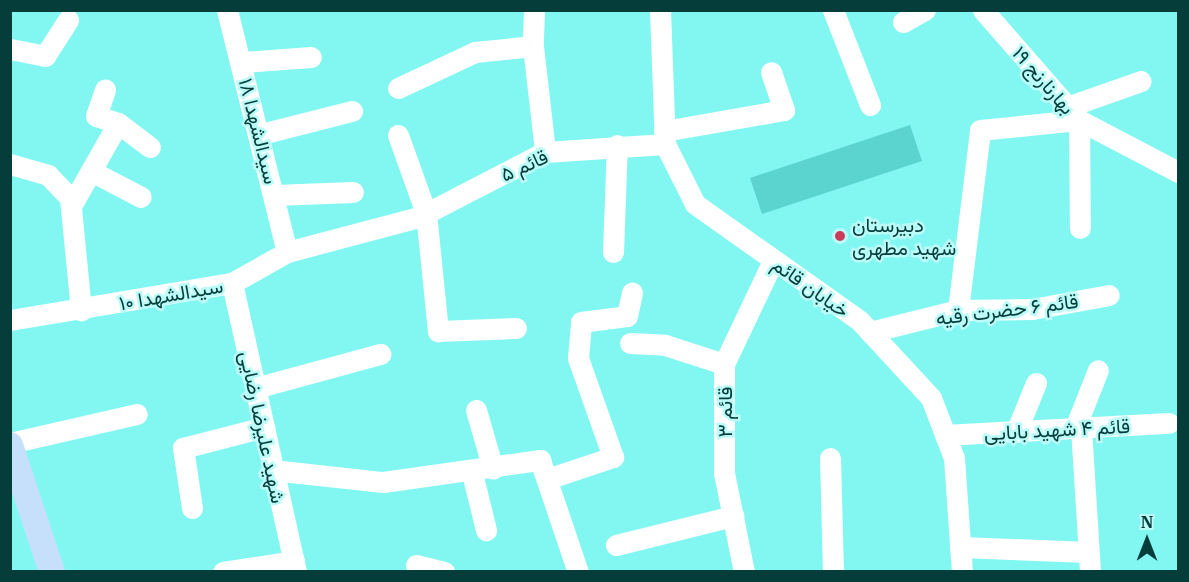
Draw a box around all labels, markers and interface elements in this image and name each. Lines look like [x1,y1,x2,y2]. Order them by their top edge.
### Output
street label: بهارنارنج ۱۹ [1008,41,1080,119]
street label: سیدالشهدا ۱۸ [234,76,284,186]
street label: قائم ۵ [496,144,552,186]
place label: دبیرستان شهید مطهری [852,213,956,260]
marker: دبیرستان شهید مطهری [833,229,847,243]
street label: خیابان قائم [768,252,854,322]
street label: سیدالشهدا ۱۰ [117,273,225,315]
street label: قائم ۶ حضرت رقیه [934,288,1080,330]
street label: شهید علیرضا رضایی [235,349,291,505]
street label: قائم ۳ [712,387,736,437]
street label: قائم ۴ شهید بابایی [983,413,1131,445]
north arrow [1117,510,1177,570]
text: N [1141,512,1153,532]

